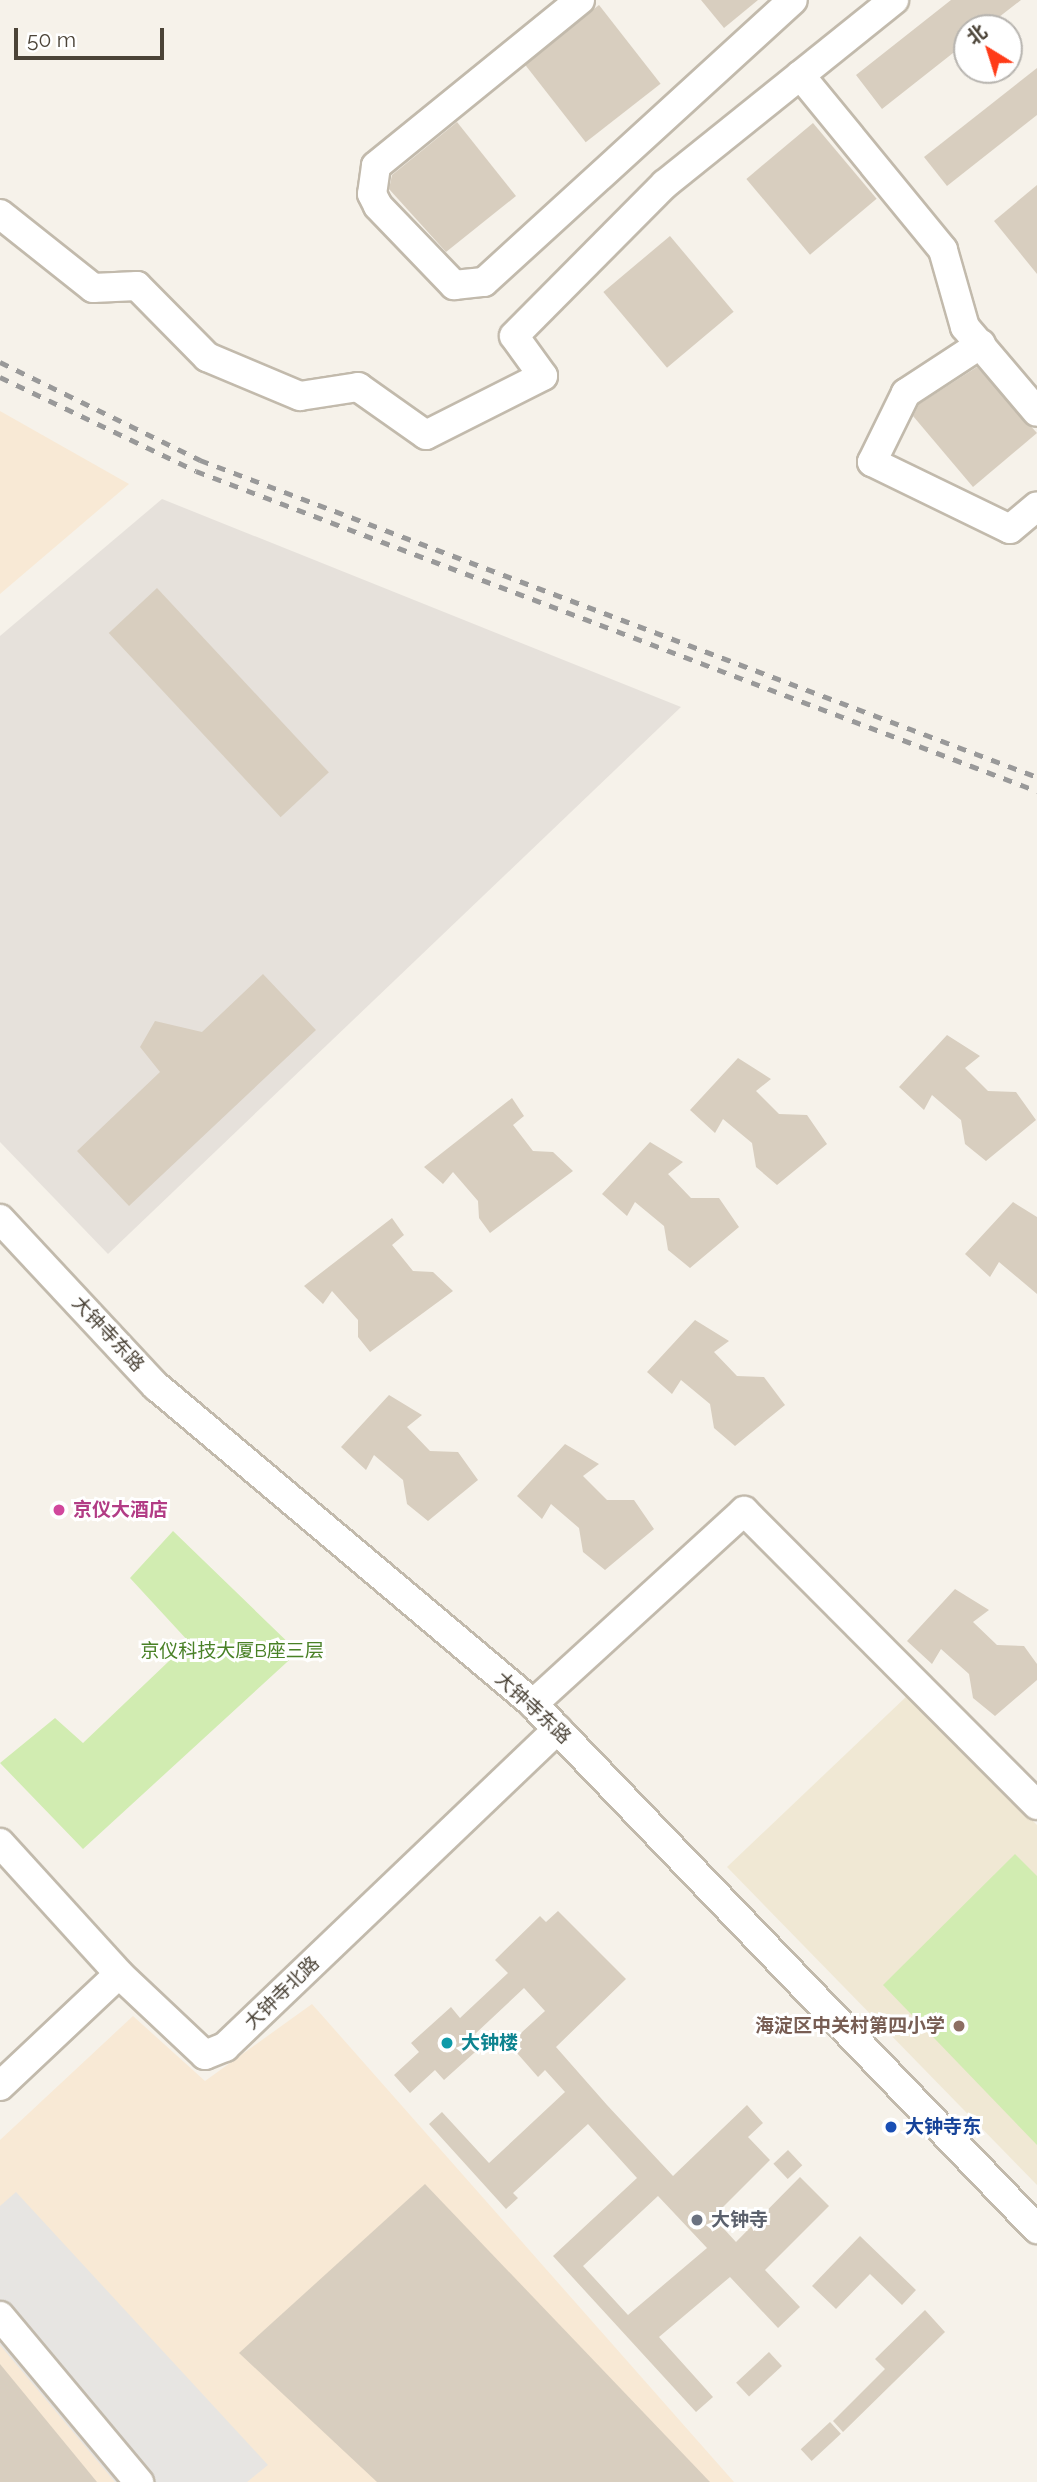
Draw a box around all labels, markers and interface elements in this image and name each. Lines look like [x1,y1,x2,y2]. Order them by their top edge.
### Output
scale bar [18,14,168,58]
north arrow [953,14,1023,84]
text: 北 [962,20,991,49]
text: 50 m [27,27,76,52]
street label: 大钟寺东路 [67,1291,149,1377]
place label: 京仪大酒店 [73,1499,168,1521]
marker: 京仪大酒店 [51,1502,67,1518]
park label: 京仪科技大厦B座三层 [140,1640,324,1662]
street label: 大钟寺东路 [490,1667,576,1749]
street label: 大钟寺北路 [240,1952,324,2034]
place label: 海淀区中关村第四小学 [755,2015,945,2037]
marker: 海淀区中关村第四小学 [951,2018,967,2034]
place label: 大钟楼 [461,2032,518,2054]
marker: 大钟楼 [439,2035,455,2051]
place label: 大钟寺东 [905,2116,981,2138]
marker: 大钟寺东 [883,2119,899,2135]
place label: 大钟寺 [711,2209,768,2231]
marker: 大钟寺 [689,2212,705,2228]

